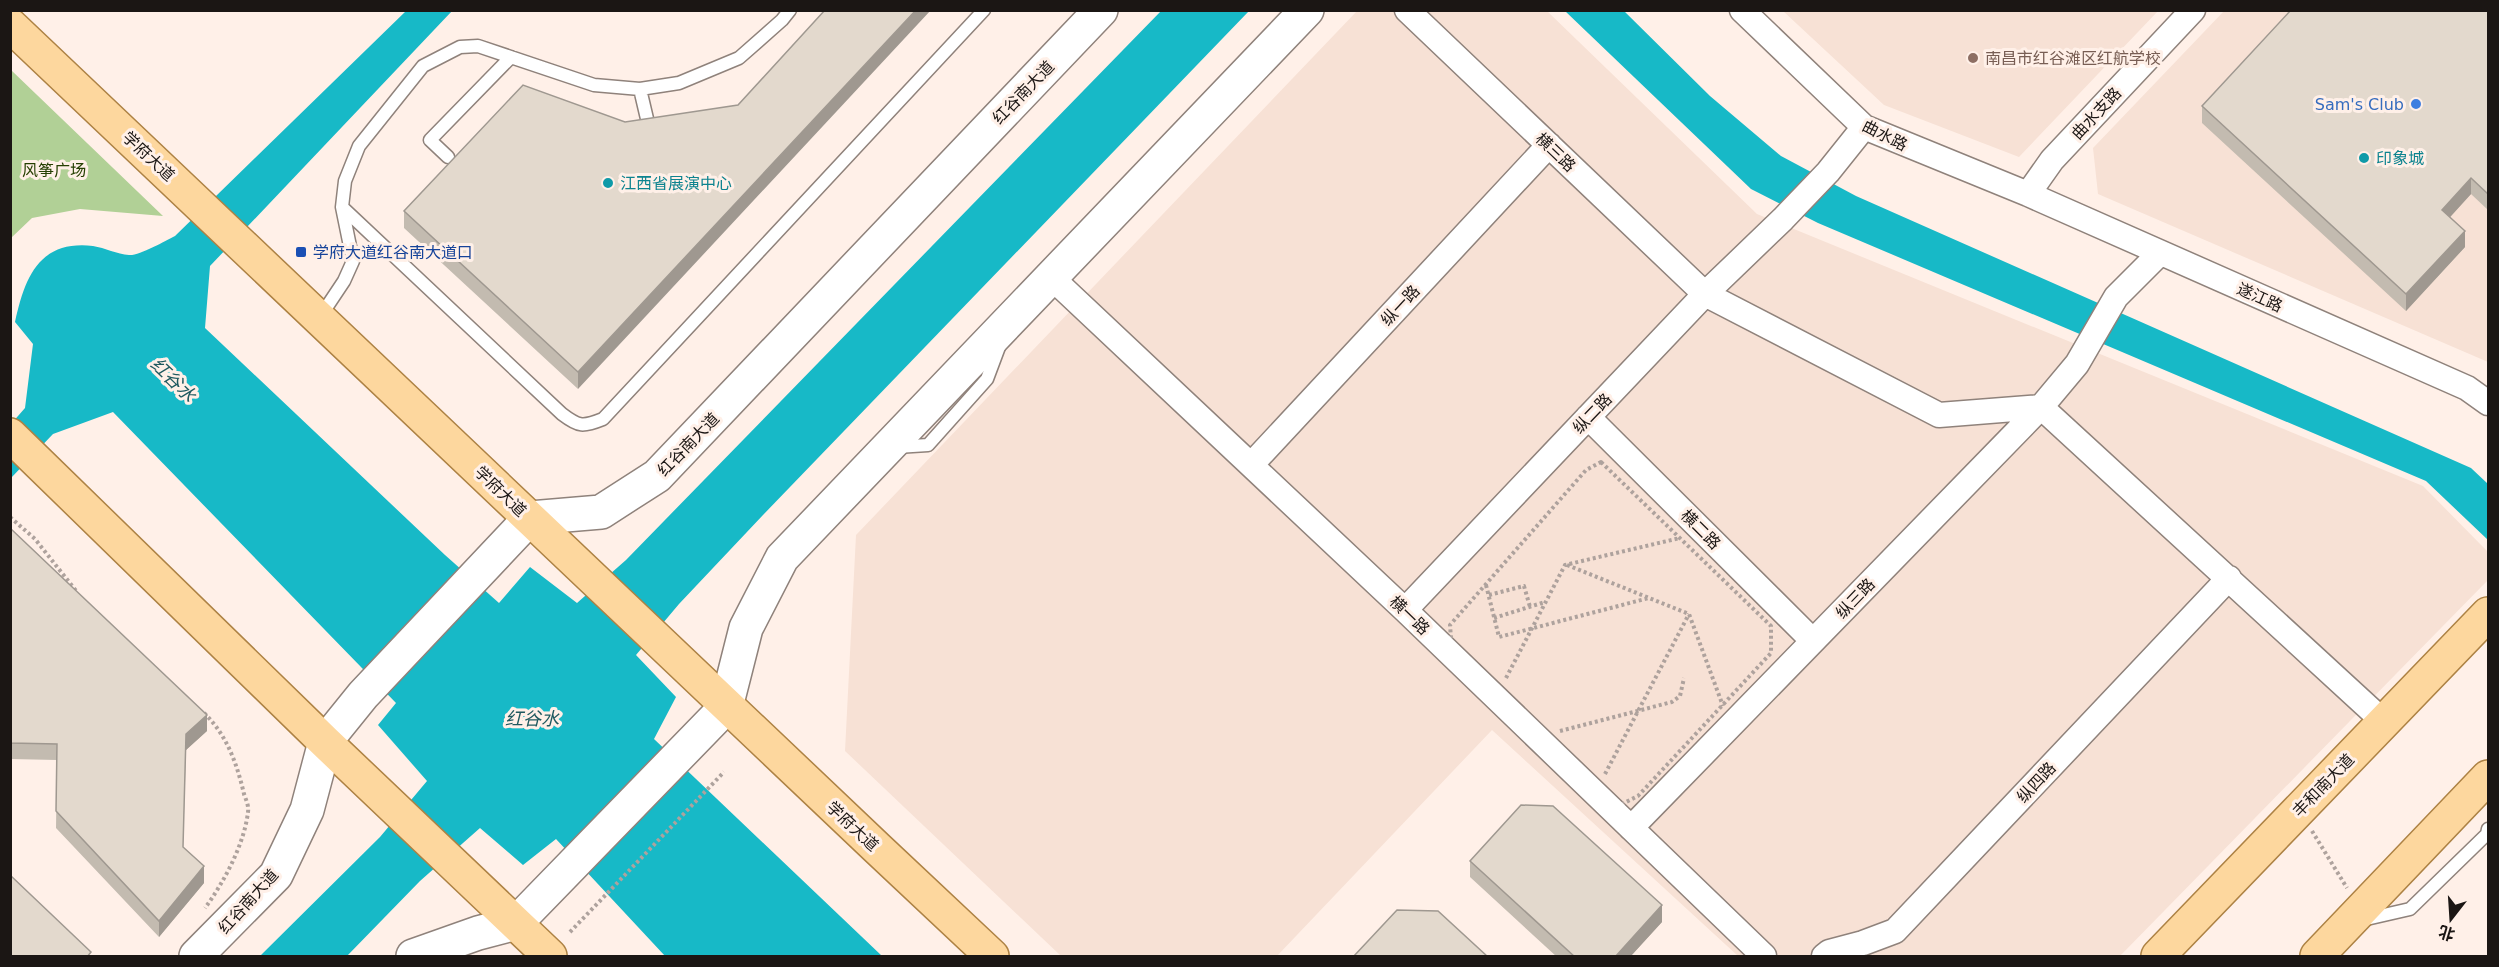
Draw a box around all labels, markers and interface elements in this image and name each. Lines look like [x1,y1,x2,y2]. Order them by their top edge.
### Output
place label: 南昌市红谷滩区红航学校 [1985,49,2161,68]
marker: 南昌市红谷滩区红航学校 [1966,51,1980,65]
street label: 红谷南大道 [989,57,1058,128]
street label: 曲水支路 [2068,83,2125,143]
place label: Sam's Club [2315,95,2404,114]
marker: Sam's Club [2409,97,2423,111]
street label: 曲水路 [1859,116,1910,155]
street label: 学府大道 [119,128,179,185]
street label: 横三路 [1532,129,1580,176]
place label: 印象城 [2376,149,2424,168]
marker: 印象城 [2357,151,2371,165]
park label: 风筝广场 [22,161,86,180]
place label: 江西省展演中心 [620,174,732,193]
marker: 江西省展演中心 [601,176,615,190]
place label: 学府大道红谷南大道口 [313,243,473,262]
marker: 学府大道红谷南大道口 [294,245,308,259]
street label: 遂江路 [2234,279,2286,316]
street label: 纵一路 [1377,281,1424,329]
water label: 红谷水 [147,353,201,407]
street label: 纵二路 [1569,389,1616,437]
street label: 红谷南大道 [654,409,723,480]
street label: 学府大道 [471,462,530,520]
street label: 横二路 [1677,506,1724,553]
street label: 纵三路 [1832,574,1879,622]
street label: 横一路 [1386,592,1434,639]
water label: 红谷水 [505,708,560,729]
street label: 丰和南大道 [2289,750,2358,821]
street label: 纵四路 [2013,758,2060,806]
street label: 学府大道 [823,798,883,855]
street label: 红谷南大道 [215,865,282,937]
north arrow [2421,889,2481,949]
text: 北 [2436,921,2457,944]

